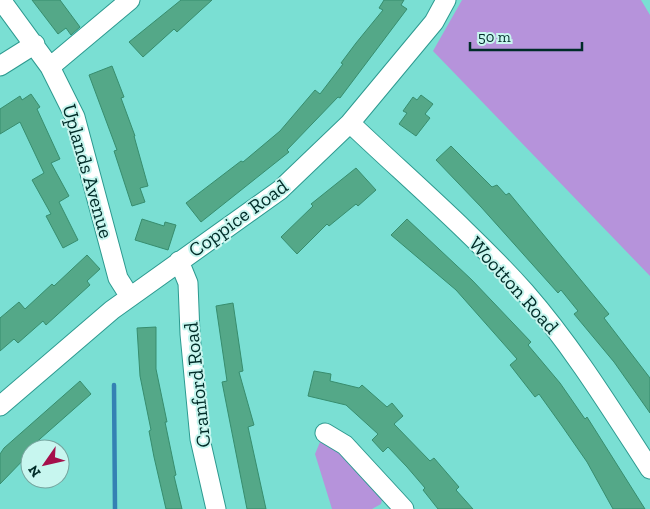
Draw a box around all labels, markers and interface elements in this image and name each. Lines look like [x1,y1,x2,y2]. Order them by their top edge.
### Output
scale bar [470,20,582,52]
text: 50 m [478,28,511,46]
street label: Uplands Avenue [57,101,119,241]
street label: Coppice Road [184,174,292,262]
street label: Wootton Road [464,231,564,339]
street label: Cranford Road [178,321,216,449]
north arrow [20,439,70,489]
text: N [24,462,45,480]

